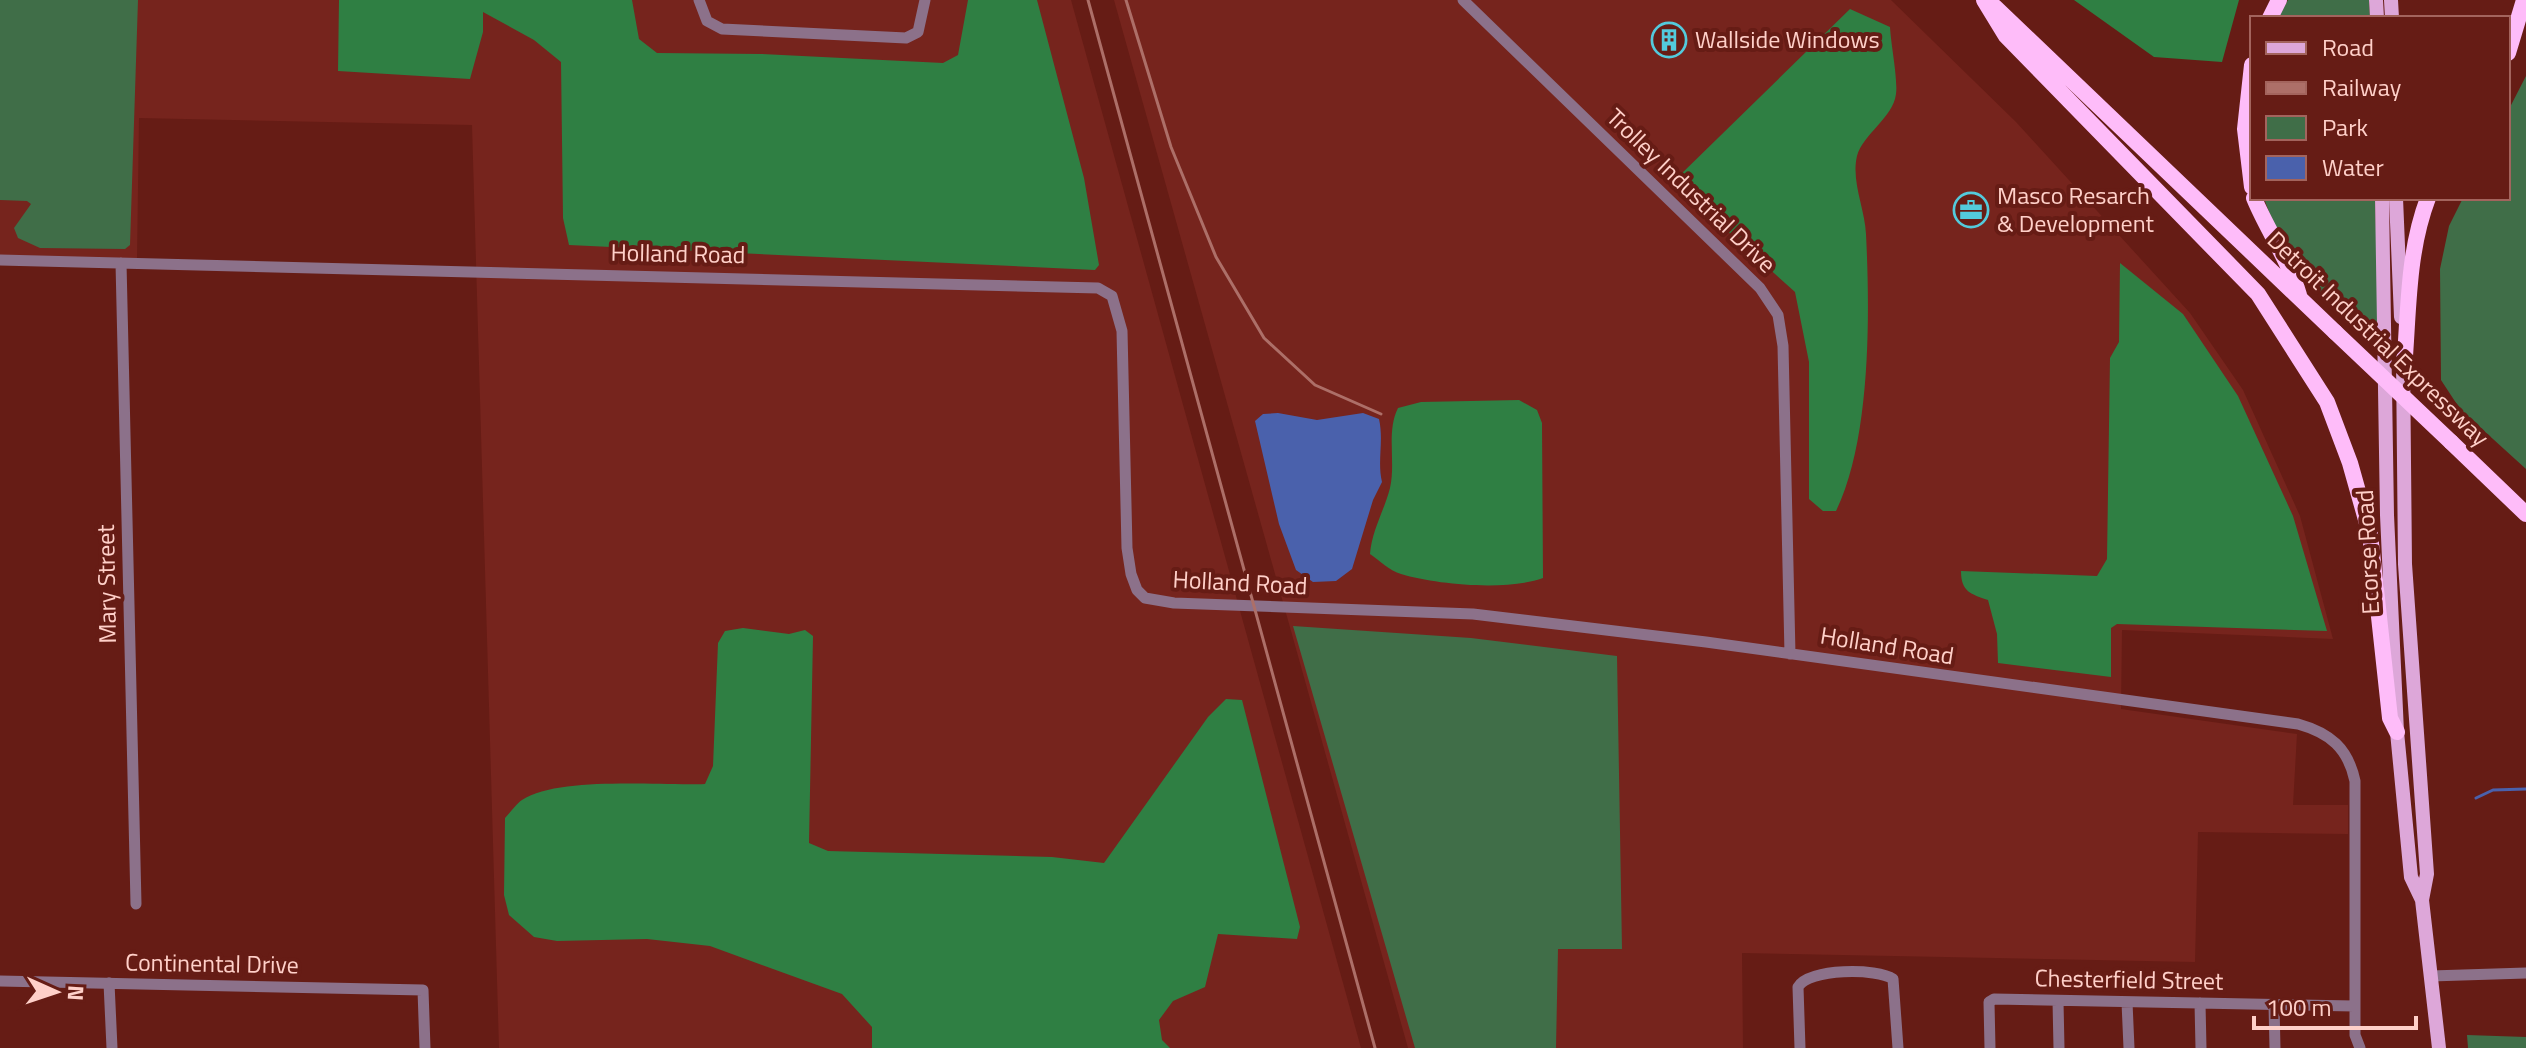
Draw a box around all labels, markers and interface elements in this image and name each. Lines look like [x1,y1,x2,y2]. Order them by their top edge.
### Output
legend [2250,16,2510,200]
building icon: Wallside Windows [1650,21,1688,59]
place label: Wallside Windows [1695,21,1880,57]
text: Road [2322,29,2374,65]
text: Railway [2322,69,2402,105]
street label: Trolley Industrial Drive [1599,100,1785,281]
text: Park [2322,109,2368,145]
text: Water [2322,149,2384,185]
place label: Masco Resarch & Development [1997,177,2155,241]
office icon: Masco Resarch & Development [1952,191,1990,229]
street label: Detroit Industrial Expressway [2259,222,2498,455]
street label: Holland Road [610,234,746,272]
street label: Ecorse Road [2346,489,2388,615]
street label: Mary Street [87,524,125,644]
street label: Holland Road [1172,561,1308,604]
street label: Holland Road [1818,617,1956,673]
street label: Continental Drive [125,943,299,983]
north arrow [16,952,96,1032]
street label: Chesterfield Street [2034,959,2224,999]
scale bar [2254,980,2416,1030]
text: N [59,985,93,1002]
text: 100 m [2266,989,2332,1025]

